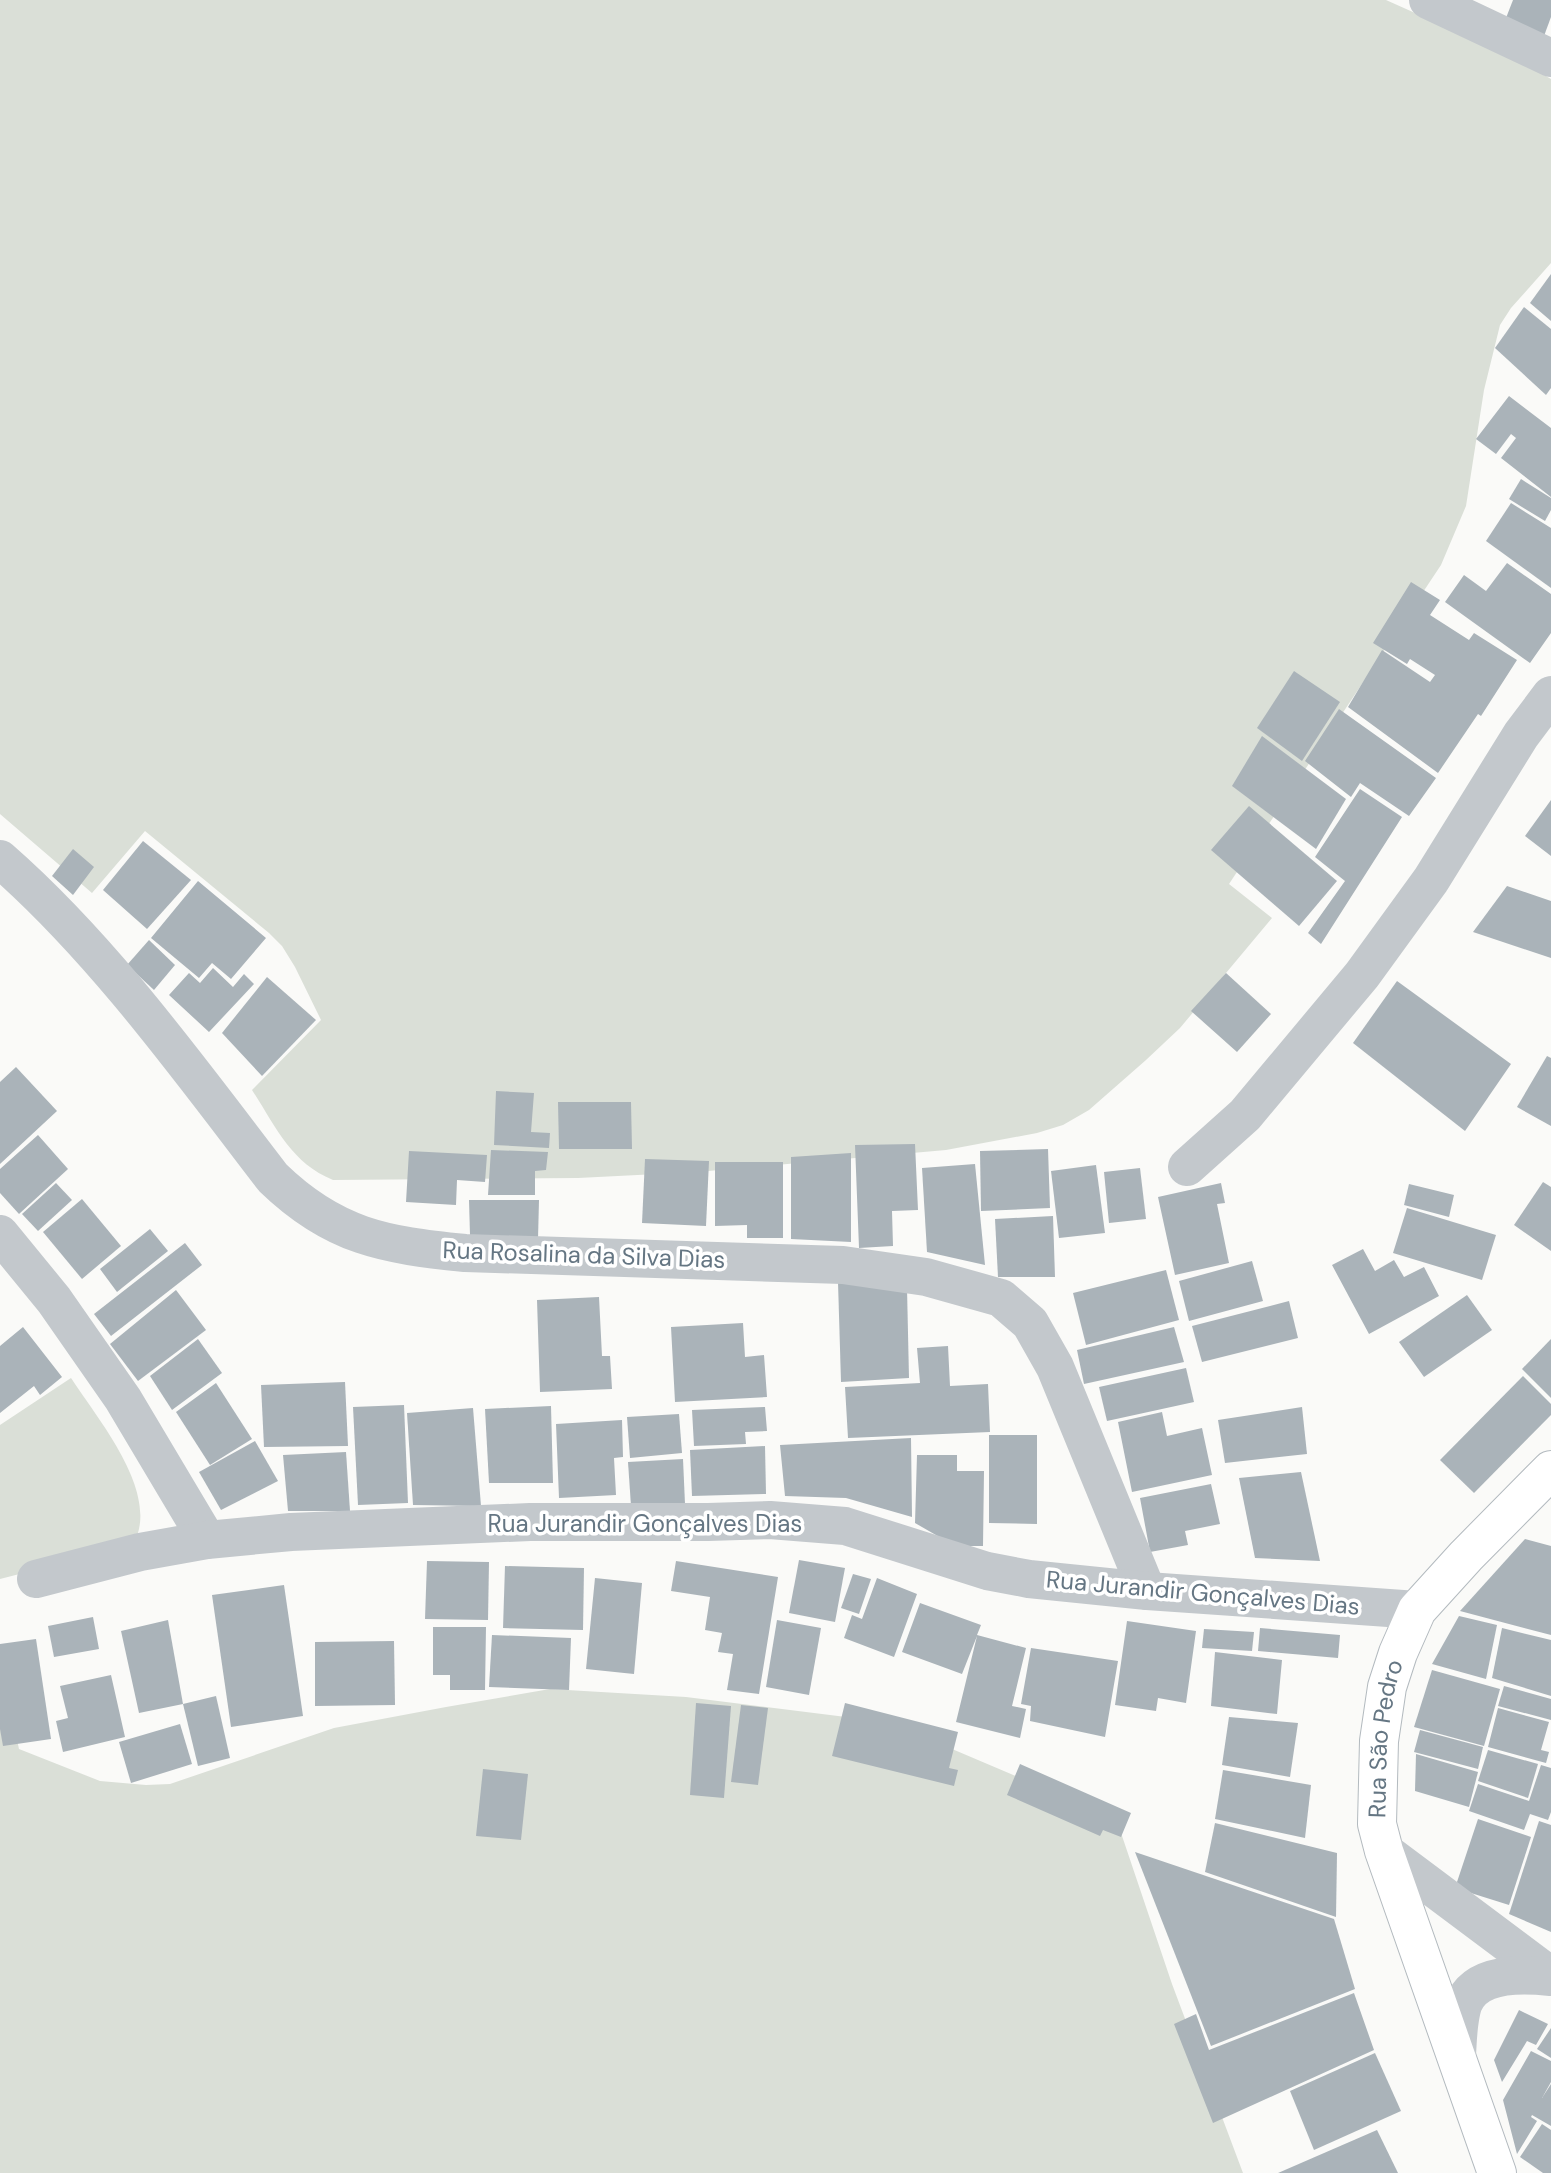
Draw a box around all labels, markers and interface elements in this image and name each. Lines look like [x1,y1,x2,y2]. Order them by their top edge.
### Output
street label: Rua Rosalina da Silva Dias [442,1234,726,1275]
street label: Rua Jurandir Gonçalves Dias [488,1508,802,1539]
street label: Rua Jurandir Gonçalves Dias [1045,1563,1361,1622]
street label: Rua São Pedro [1361,1655,1410,1818]

